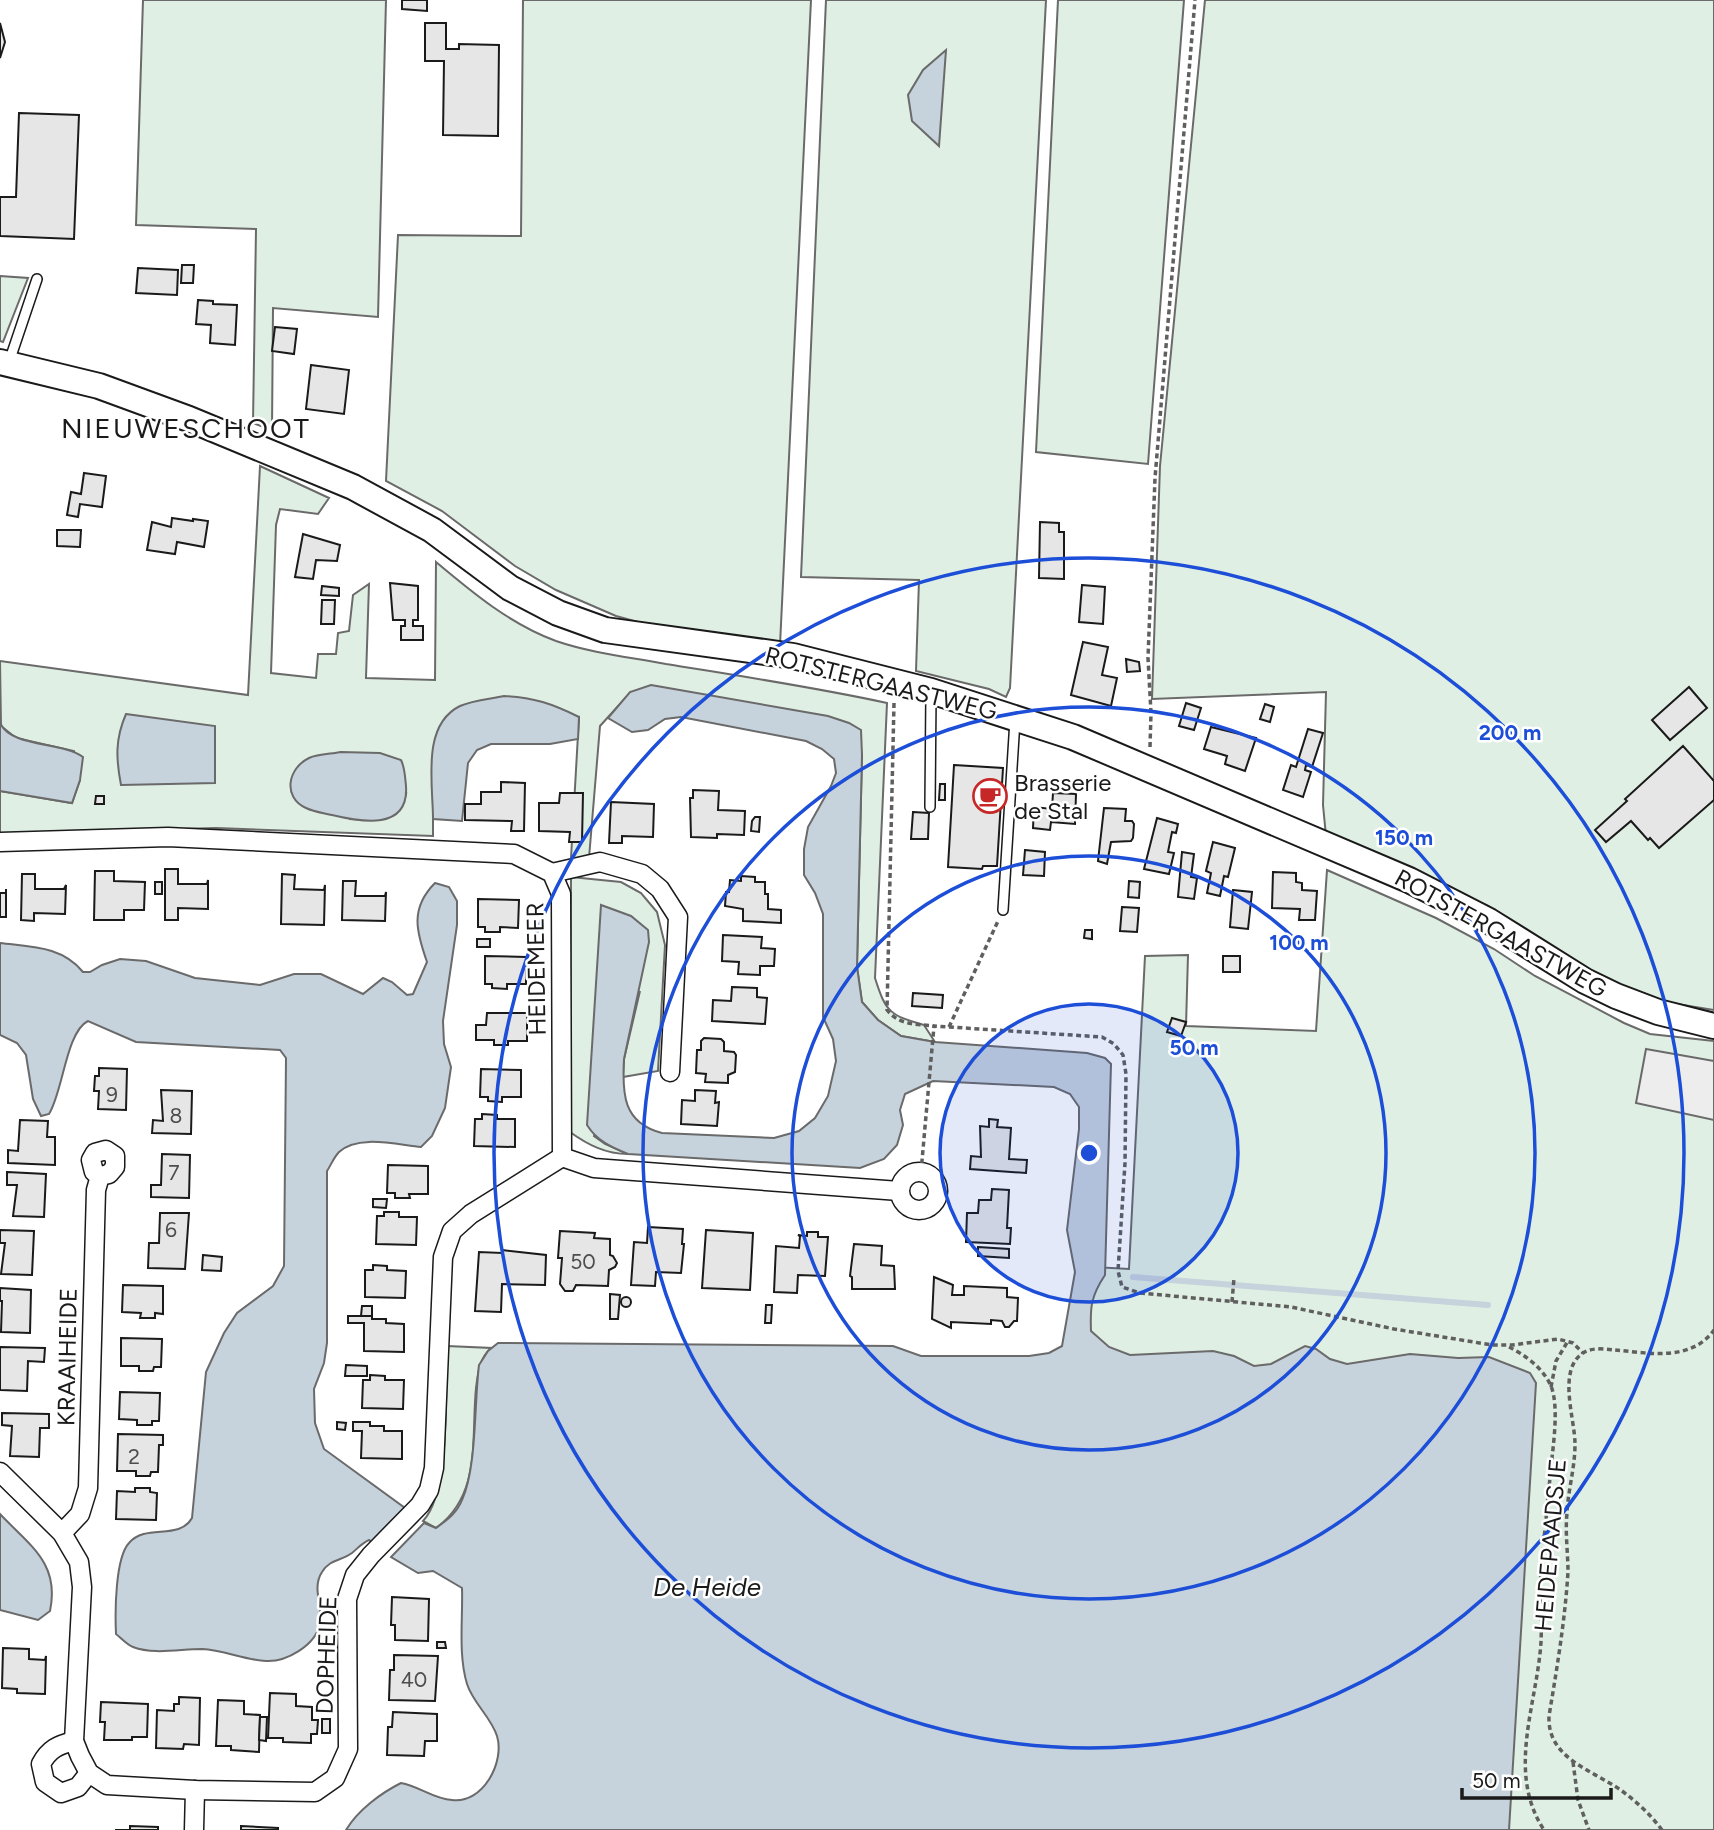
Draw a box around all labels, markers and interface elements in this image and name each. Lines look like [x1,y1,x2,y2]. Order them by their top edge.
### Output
district label: NIEUWESCHOOT [61,411,311,445]
street label: ROTSTERGAASTWEG [762,640,1000,726]
text: 200 m [1479,720,1541,745]
place label: Brasserie de Stal [1014,768,1111,825]
cafe icon: Brasserie de Stal [971,777,1009,815]
text: 150 m [1375,825,1433,850]
street label: ROTSTERGAASTWEG [1390,863,1612,1003]
street label: HEIDEMEER [520,902,552,1036]
text: 100 m [1269,930,1329,955]
text: 50 m [1169,1035,1219,1060]
house number: 9 [106,1082,118,1107]
house number: 8 [170,1103,182,1128]
centre of rings [1077,1141,1101,1165]
house number: 7 [168,1160,180,1185]
house number: 6 [165,1217,177,1242]
house number: 50 [570,1249,596,1274]
street label: KRAAIHEIDE [51,1288,83,1426]
house number: 2 [128,1444,140,1469]
street label: HEIDEPAADSJE [1528,1457,1572,1633]
water label: De Heide [653,1571,761,1603]
street label: DOPHEIDE [309,1595,343,1715]
house number: 40 [401,1667,427,1692]
scale bar [1462,1756,1611,1800]
text: 50 m [1472,1768,1521,1793]

